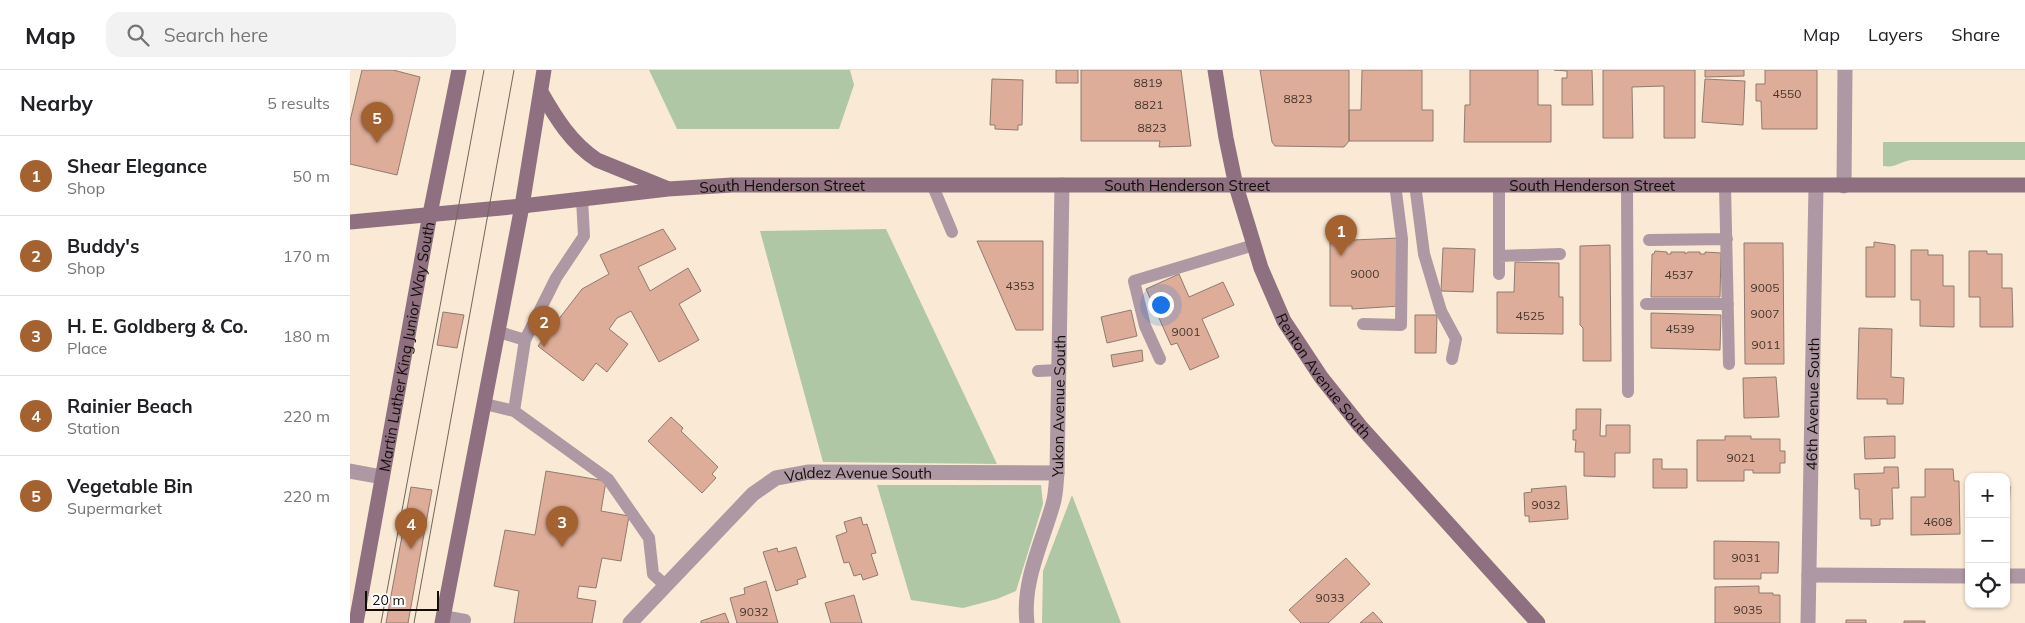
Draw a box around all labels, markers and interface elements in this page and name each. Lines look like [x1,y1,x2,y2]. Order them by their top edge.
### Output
search box [106,12,456,57]
text: Map [25,20,76,50]
icon: search [124,21,152,49]
text: Search here [164,23,268,47]
text: Map [1803,23,1840,46]
text: Layers [1868,23,1923,46]
text: Share [1951,23,2000,46]
house number: 8819 [1134,75,1162,90]
house number: 4550 [1773,86,1801,101]
text: Nearby [20,90,93,116]
house number: 8823 [1284,91,1312,106]
text: 5 results [267,93,330,113]
house number: 8821 [1135,97,1163,112]
pin: 5 [361,102,393,143]
house number: 8823 [1138,120,1166,135]
text: Shear Elegance [67,154,207,178]
text: 1 [31,166,41,186]
text: 50 m [293,166,330,186]
street label: South Henderson Street [699,176,865,197]
street label: South Henderson Street [1104,176,1270,195]
street label: South Henderson Street [1509,176,1675,195]
text: Shop [67,178,105,198]
pin: 1 [1325,215,1357,256]
street label: Martin Luther King Junior Way South [374,220,438,473]
text: Buddy's [67,234,139,258]
text: 2 [31,246,41,266]
text: 170 m [283,246,330,266]
text: Shop [67,258,105,278]
house number: 9000 [1351,266,1379,281]
house number: 4537 [1665,267,1693,282]
house number: 4353 [1006,278,1034,293]
house number: 9005 [1751,280,1779,295]
your location [1148,292,1174,318]
pin: 2 [528,306,560,347]
house number: 9007 [1751,306,1779,321]
house number: 4525 [1516,308,1544,323]
street label: Renton Avenue South [1272,310,1376,442]
text: H. E. Goldberg & Co. [67,314,248,338]
house number: 4539 [1666,321,1694,336]
house number: 9001 [1172,324,1200,339]
text: 3 [31,326,41,346]
text: 180 m [283,326,330,346]
street label: Yukon Avenue South [1047,335,1069,479]
house number: 9011 [1752,337,1780,352]
street label: 46th Avenue South [1801,337,1823,471]
text: Place [67,338,107,358]
text: Rainier Beach [67,394,193,418]
text: 4 [31,406,41,426]
text: 220 m [283,406,330,426]
text: Station [67,418,120,438]
house number: 9021 [1727,450,1755,465]
street label: Valdez Avenue South [783,462,932,486]
map controls [1965,473,2010,608]
button: + [1965,473,2010,518]
text: Vegetable Bin [67,474,193,498]
text: 5 [31,486,41,506]
text: 220 m [283,486,330,506]
house number: 9032 [1532,497,1560,512]
text: Supermarket [67,498,162,518]
pin: 3 [546,506,578,547]
pin: 4 [395,508,427,549]
house number: 4608 [1924,514,1952,529]
button: − [1965,518,2010,563]
house number: 9031 [1732,550,1760,565]
button: locate [1965,563,2010,608]
scale bar [365,588,439,611]
house number: 9033 [1316,590,1344,605]
text: 20 m [372,591,405,609]
house number: 9035 [1734,602,1762,617]
house number: 9032 [740,604,768,619]

